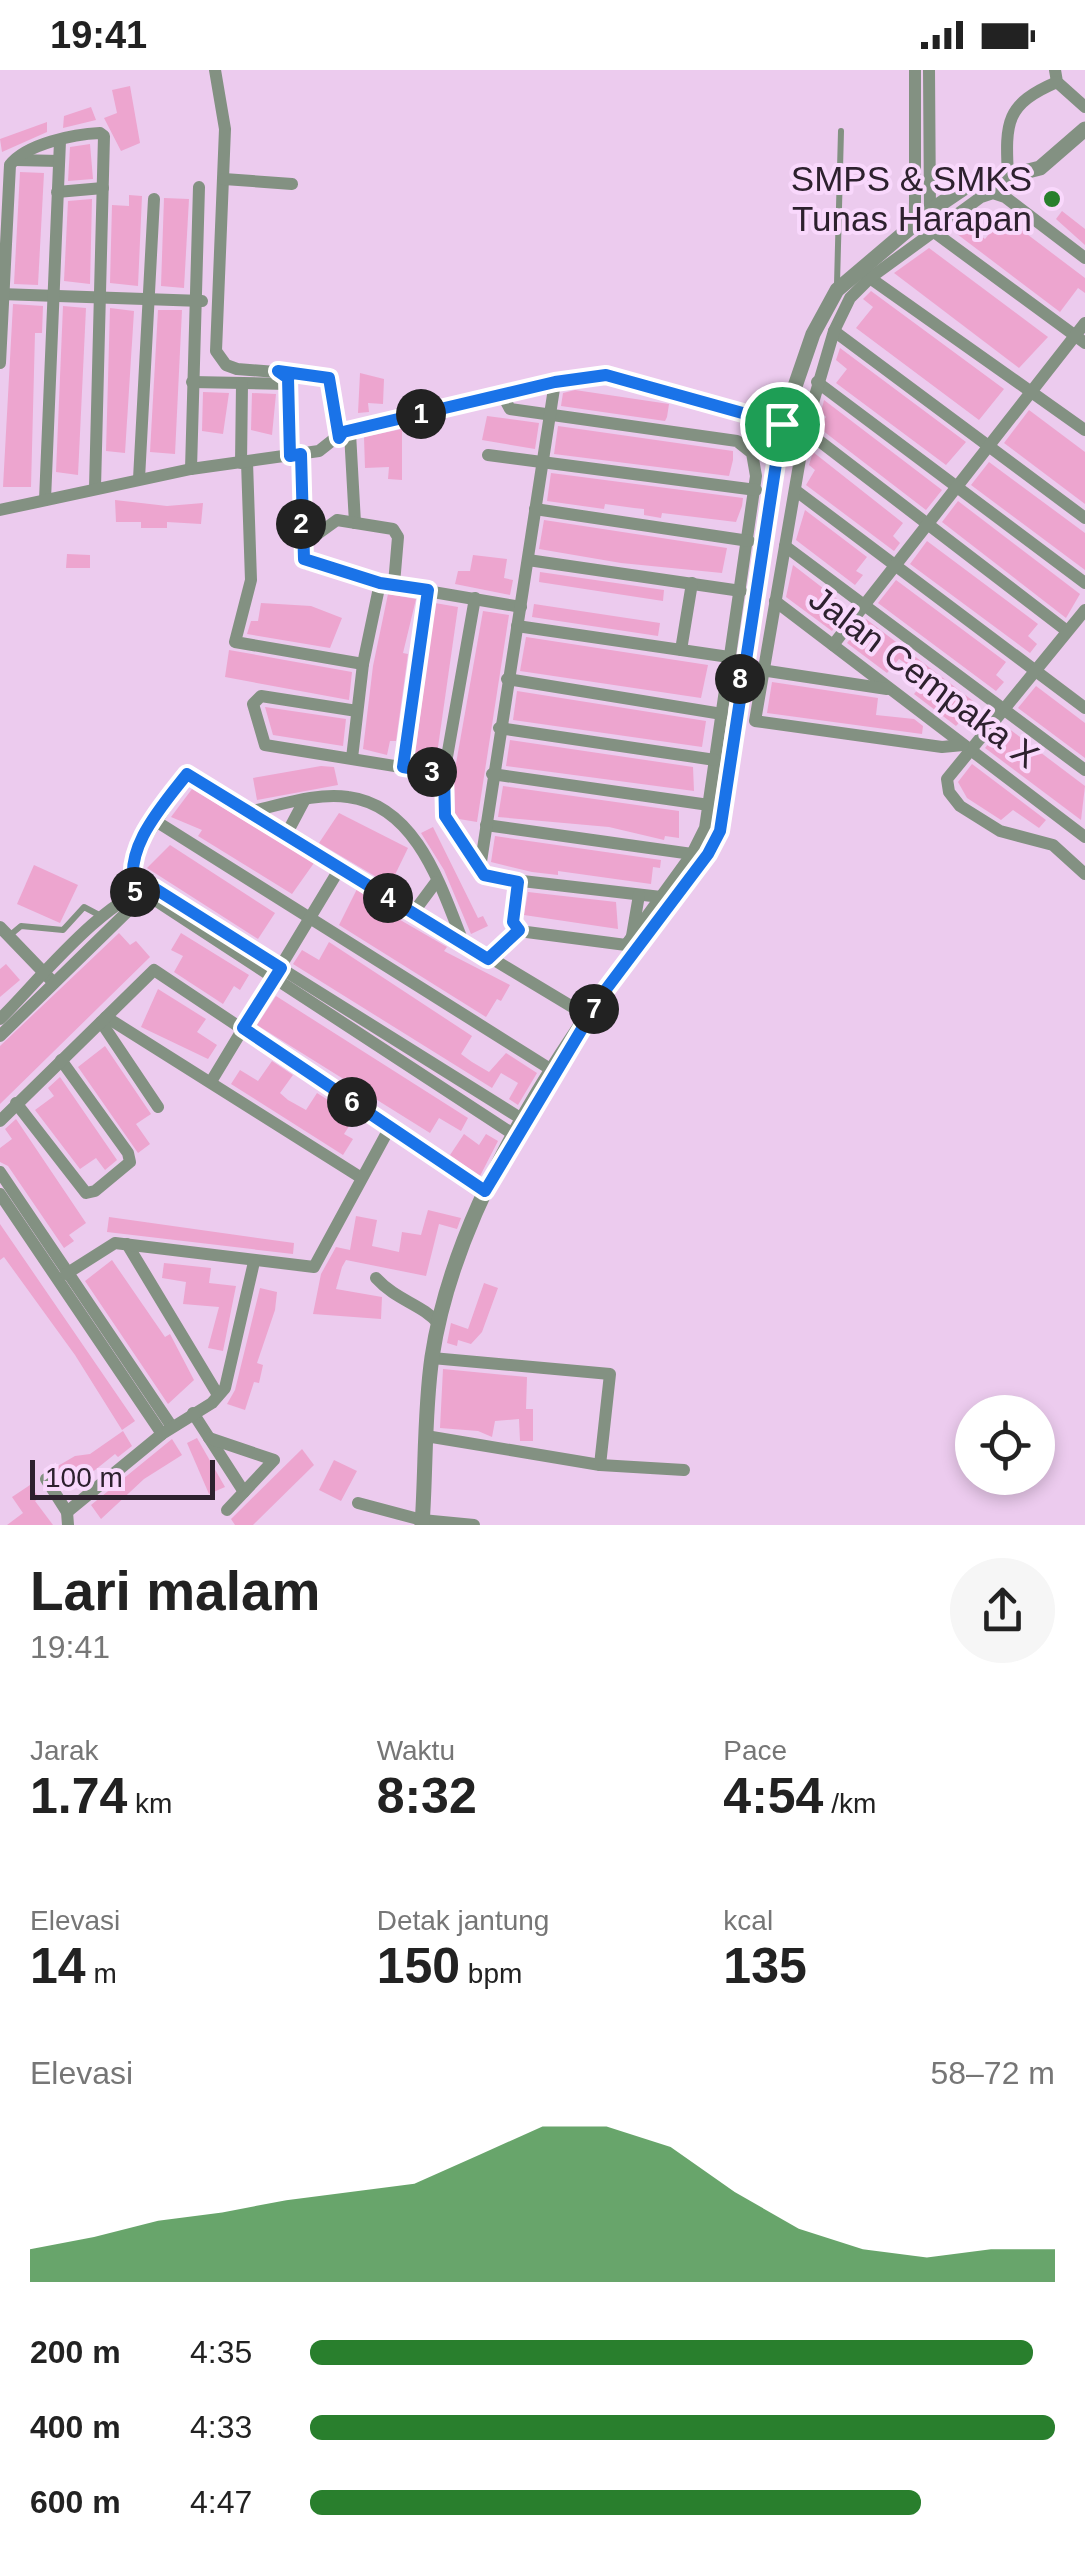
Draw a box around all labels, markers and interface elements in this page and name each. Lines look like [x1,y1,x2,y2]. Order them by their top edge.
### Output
text: 19:41 [50,14,147,56]
place label: SMPS & SMKS Tunas Harapan [791,159,1032,238]
marker: SMPS & SMKS Tunas Harapan [1041,188,1063,210]
pin [740,382,825,467]
pin: 1 [396,389,446,439]
icon: arrive [755,397,810,452]
text: 1 [413,398,429,429]
pin: 2 [276,499,326,549]
text: 2 [293,508,309,539]
street label: Jalan Cempaka X [802,578,1046,775]
pin: 8 [715,654,765,704]
text: 8 [732,663,748,694]
pin: 3 [407,747,457,797]
text: 3 [424,756,440,787]
pin: 5 [110,867,160,917]
pin: 4 [363,873,413,923]
text: 5 [127,876,143,907]
text: 4 [380,882,396,913]
pin: 7 [569,984,619,1034]
text: 7 [586,993,602,1024]
pin: 6 [327,1077,377,1127]
text: 6 [344,1086,360,1117]
map controls [955,1395,1055,1495]
button: locate [955,1395,1055,1495]
scale bar [30,1455,215,1500]
text: 100 m [45,1462,123,1493]
button: share [950,1558,1055,1663]
text: Lari malam [30,1560,320,1622]
text: 19:41 [30,1629,110,1665]
text: Jarak [30,1735,98,1766]
text: Waktu [377,1735,455,1766]
text: Pace [723,1735,787,1766]
text: 1.74 [30,1768,127,1824]
text: 8:32 [377,1768,477,1824]
text: 4:54 [723,1768,823,1824]
text: km [127,1788,172,1819]
text: /km [823,1788,876,1819]
text: Elevasi [30,1905,120,1936]
text: Detak jantung [377,1905,549,1936]
text: kcal [723,1905,773,1936]
text: 14 [30,1938,86,1994]
text: 150 [377,1938,460,1994]
text: 135 [723,1938,807,1994]
text: m [86,1958,117,1989]
text: bpm [460,1958,522,1989]
text: Elevasi [30,2055,133,2091]
text: 58–72 m [930,2055,1055,2091]
text: 200 m [30,2334,121,2370]
text: 4:35 [190,2334,252,2370]
text: 400 m [30,2409,121,2445]
text: 4:33 [190,2409,252,2445]
text: 600 m [30,2484,121,2520]
text: 4:47 [190,2484,252,2520]

